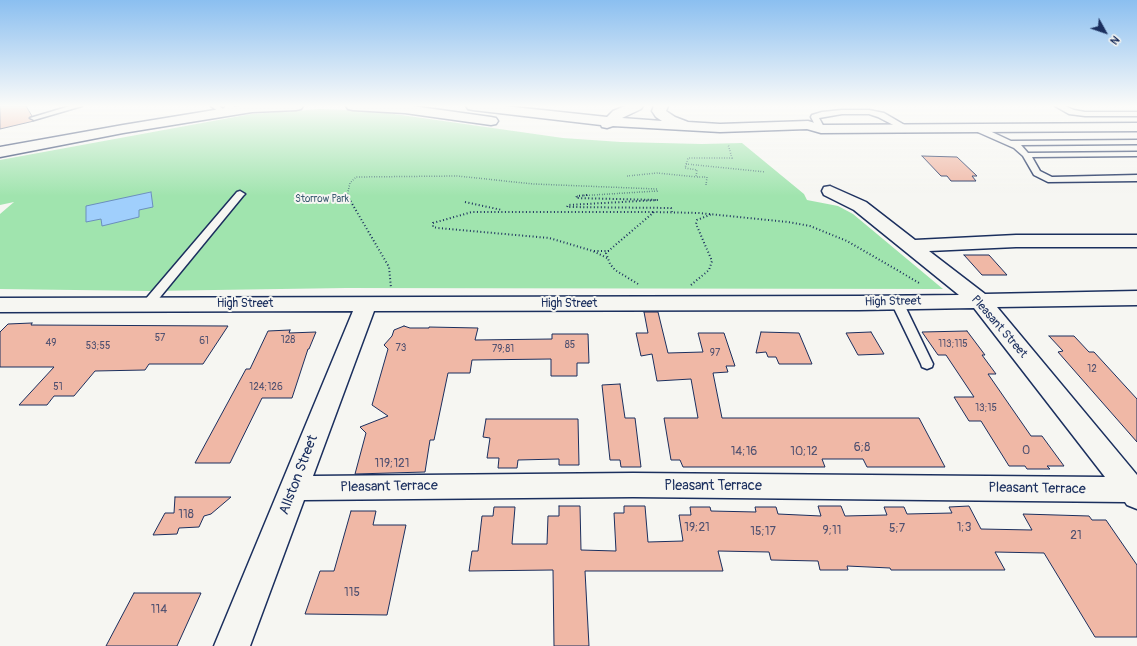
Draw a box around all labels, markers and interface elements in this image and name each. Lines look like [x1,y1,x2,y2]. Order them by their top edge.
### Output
north arrow [1085,12,1125,52]
text: N [1107,33,1122,47]
park label: Storrow Park [295,193,349,205]
street label: Pleasant Street [968,293,1030,361]
street label: High Street [865,294,921,310]
street label: High Street [217,297,273,311]
street label: High Street [541,297,597,311]
house number: 57 [155,332,165,344]
house number: 128 [281,334,295,346]
house number: 61 [199,335,209,347]
house number: 49 [46,337,56,349]
house number: 113;115 [938,338,968,350]
house number: 85 [565,339,575,351]
house number: 53;55 [86,340,110,352]
house number: 73 [396,342,406,354]
house number: 79;81 [492,343,514,355]
house number: 97 [710,347,720,359]
house number: 12 [1087,363,1097,375]
house number: 51 [53,381,63,393]
house number: 124;126 [249,381,283,393]
house number: 13;15 [975,402,997,414]
street label: Allston Street [276,433,322,517]
house number: 6;8 [854,441,870,455]
house number: 0 [1022,444,1030,458]
house number: 14;16 [731,445,757,459]
house number: 10;12 [790,445,818,459]
house number: 119;121 [375,457,409,471]
street label: Pleasant Terrace [340,478,438,496]
street label: Pleasant Terrace [664,478,762,494]
street label: Pleasant Terrace [988,480,1086,498]
house number: 118 [178,508,194,522]
house number: 19;21 [684,521,710,535]
house number: 1;3 [957,521,971,535]
house number: 5;7 [889,522,905,536]
house number: 9;11 [823,524,841,538]
house number: 15;17 [750,525,776,539]
house number: 21 [1070,529,1082,543]
house number: 115 [344,586,360,600]
house number: 114 [151,603,167,617]

